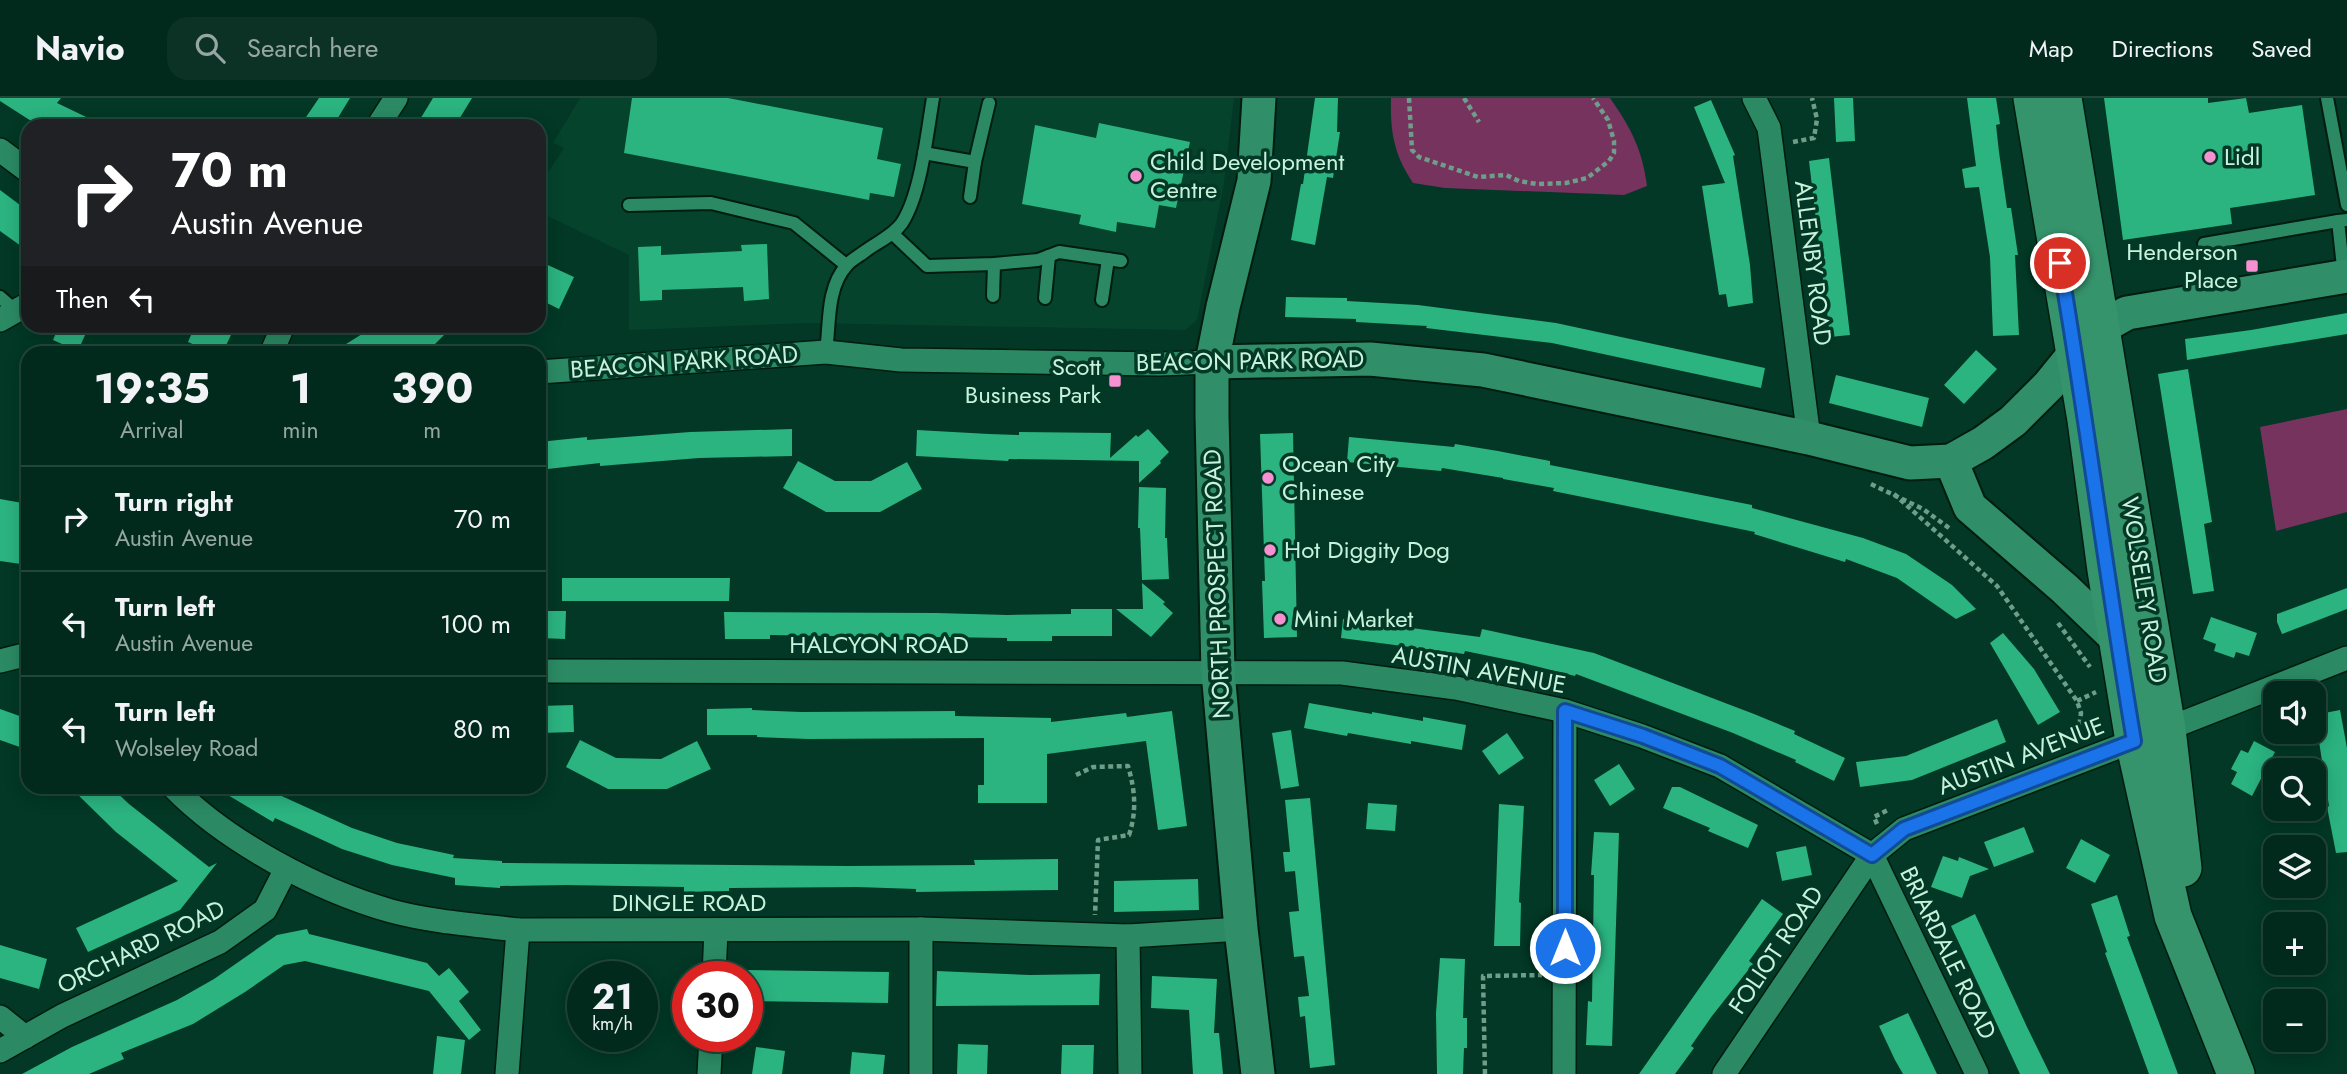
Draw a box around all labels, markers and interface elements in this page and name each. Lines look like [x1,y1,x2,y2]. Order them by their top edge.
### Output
search box [167,17,657,80]
text: Navio [35,25,125,72]
icon: search [191,29,229,67]
text: Search here [247,29,378,67]
text: Map [2029,31,2074,66]
text: Directions [2112,31,2213,66]
text: Saved [2251,31,2312,66]
text: 70 m [171,135,288,205]
place label: Lidl [2224,139,2260,174]
place label: Child Development Centre [1150,144,1345,207]
icon: right [56,147,147,238]
marker: Lidl [2202,149,2218,165]
marker: Child Development Centre [1128,168,1144,184]
street label: ALLENBY ROAD [1786,178,1841,348]
text: Austin Avenue [171,200,363,246]
pin [2030,233,2090,293]
place label: Henderson Place [2126,234,2238,297]
icon: arrive [2041,244,2079,282]
marker: Henderson Place [2244,258,2260,274]
text: Then [56,280,109,318]
icon: left [123,280,161,318]
street label: BEACON PARK ROAD [569,336,799,387]
street label: BEACON PARK ROAD [1136,341,1364,380]
place label: Scott Business Park [965,349,1101,412]
text: 19:35 [94,358,210,419]
text: 1 [290,358,311,419]
text: 390 [391,358,473,419]
marker: Scott Business Park [1107,373,1123,389]
text: Arrival [120,413,184,447]
text: min [283,413,319,447]
text: m [423,413,441,447]
place label: Ocean City Chinese [1282,446,1396,509]
street label: NORTH PROSPECT ROAD [1194,449,1239,719]
marker: Ocean City Chinese [1260,470,1276,486]
text: Turn right [115,483,233,521]
street label: WOLSELEY ROAD [2113,494,2176,686]
icon: right [56,500,94,538]
text: 70 m [454,500,511,538]
text: Austin Avenue [115,521,253,555]
place label: Hot Diggity Dog [1284,532,1450,567]
marker: Hot Diggity Dog [1262,542,1278,558]
text: Turn left [115,588,215,626]
place label: Mini Market [1294,601,1413,636]
icon: left [56,605,94,643]
text: 100 m [440,605,511,643]
marker: Mini Market [1272,611,1288,627]
text: Austin Avenue [115,626,253,660]
street label: HALCYON ROAD [789,627,969,662]
street label: AUSTIN AVENUE [1389,637,1569,702]
map controls [2263,681,2326,1052]
button: sound [2263,681,2326,744]
text: Turn left [115,693,215,731]
street label: AUSTIN AVENUE [1932,708,2109,803]
icon: left [56,710,94,748]
text: 80 m [453,710,511,748]
text: Wolseley Road [115,731,258,765]
button: search [2263,758,2326,821]
button: layers [2263,835,2326,898]
street label: BRIARDALE ROAD [1891,860,2005,1045]
street label: FOLIOT ROAD [1720,879,1832,1021]
street label: DINGLE ROAD [612,885,766,920]
street label: ORCHARD ROAD [51,891,231,1002]
position arrow [1528,911,1602,985]
button: + [2263,912,2326,975]
speed limit sign: 30 [672,961,763,1052]
text: 21 [592,972,633,1022]
button: − [2263,989,2326,1052]
text: km/h [592,1011,633,1037]

